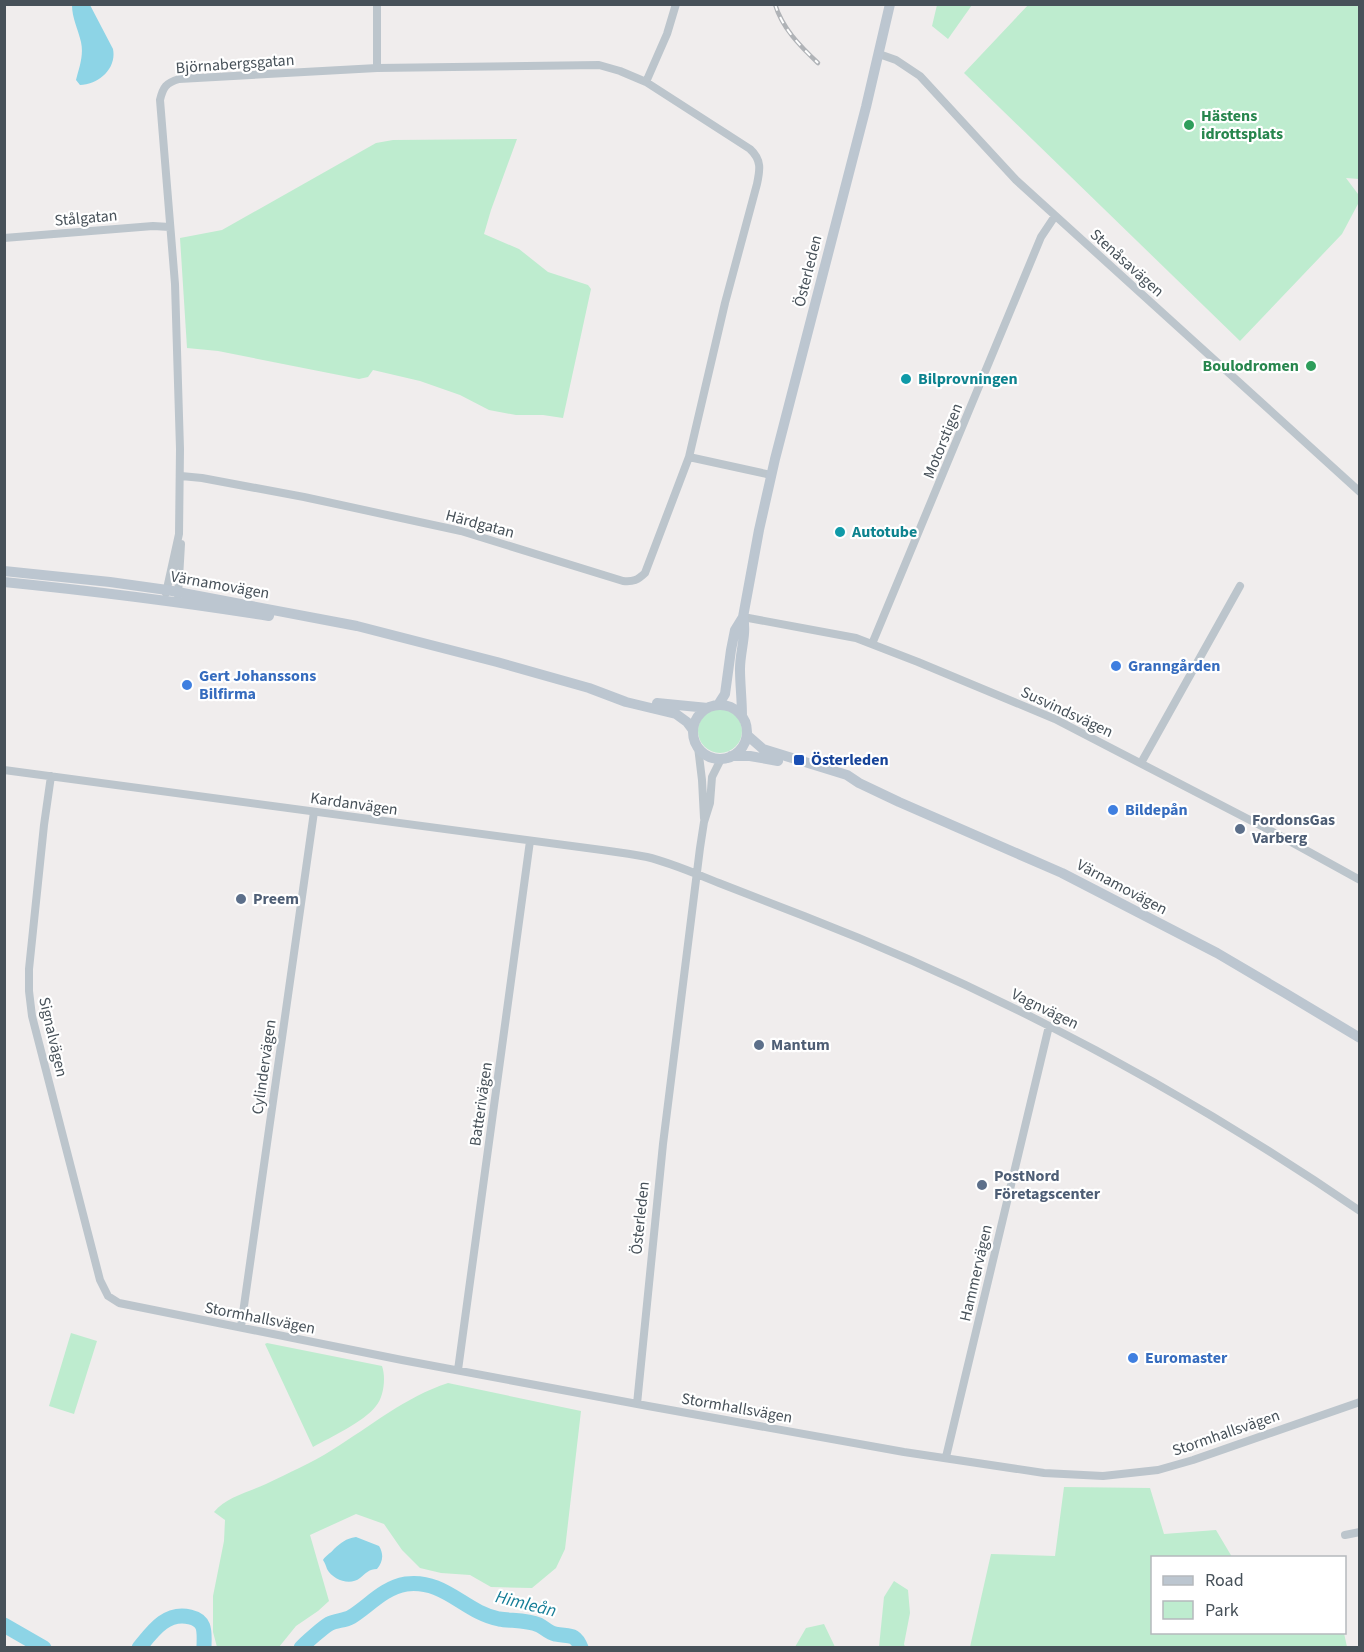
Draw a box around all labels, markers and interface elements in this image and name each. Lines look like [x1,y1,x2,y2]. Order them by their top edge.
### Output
street label: Björnabergsgatan [175,49,295,79]
place label: Hästens idrottsplats [1201,105,1283,145]
marker: Hästens idrottsplats [1182,118,1196,132]
street label: Stålgatan [54,204,118,232]
street label: Stenåsavägen [1085,224,1169,302]
street label: Österleden [788,233,828,309]
place label: Boulodromen [1202,355,1299,377]
marker: Boulodromen [1304,359,1318,373]
place label: Bilprovningen [918,368,1018,390]
marker: Bilprovningen [899,372,913,386]
street label: Motorstigen [918,400,968,482]
street label: Härdgatan [443,504,517,544]
place label: Autotube [851,521,917,543]
marker: Autotube [833,525,847,539]
street label: Värnamovägen [169,565,271,605]
place label: Granngården [1128,655,1220,677]
marker: Granngården [1109,659,1123,673]
place label: Gert Johanssons Bilfirma [199,665,316,705]
marker: Gert Johanssons Bilfirma [180,678,194,692]
street label: Susvindsvägen [1017,681,1117,743]
place label: Österleden [811,749,889,771]
marker: Österleden [792,753,806,767]
street label: Kardanvägen [309,787,399,821]
place label: Bildepån [1125,799,1188,821]
marker: Bildepån [1106,803,1120,817]
place label: FordonsGas Varberg [1251,809,1335,849]
marker: FordonsGas Varberg [1233,822,1247,836]
street label: Värnamovägen [1073,854,1171,920]
place label: Preem [253,888,299,910]
marker: Preem [234,892,248,906]
street label: Vagnvägen [1008,983,1082,1035]
street label: Signalvägen [33,995,73,1079]
street label: Cylindervägen [246,1018,282,1116]
place label: Mantum [771,1034,830,1056]
marker: Mantum [752,1038,766,1052]
street label: Batterivägen [464,1061,498,1147]
place label: PostNord Företagscenter [994,1165,1101,1205]
marker: PostNord Företagscenter [975,1178,989,1192]
street label: Österleden [625,1180,655,1256]
street label: Hammervägen [954,1222,998,1324]
street label: Stormhallsvägen [203,1296,317,1340]
place label: Euromaster [1145,1347,1228,1369]
marker: Euromaster [1126,1351,1140,1365]
street label: Stormhallsvägen [680,1387,794,1429]
street label: Stormhallsvägen [1169,1404,1283,1462]
legend [1151,1556,1346,1634]
text: Road [1205,1568,1244,1593]
water label: Himleån [493,1584,559,1624]
text: Park [1205,1598,1239,1623]

